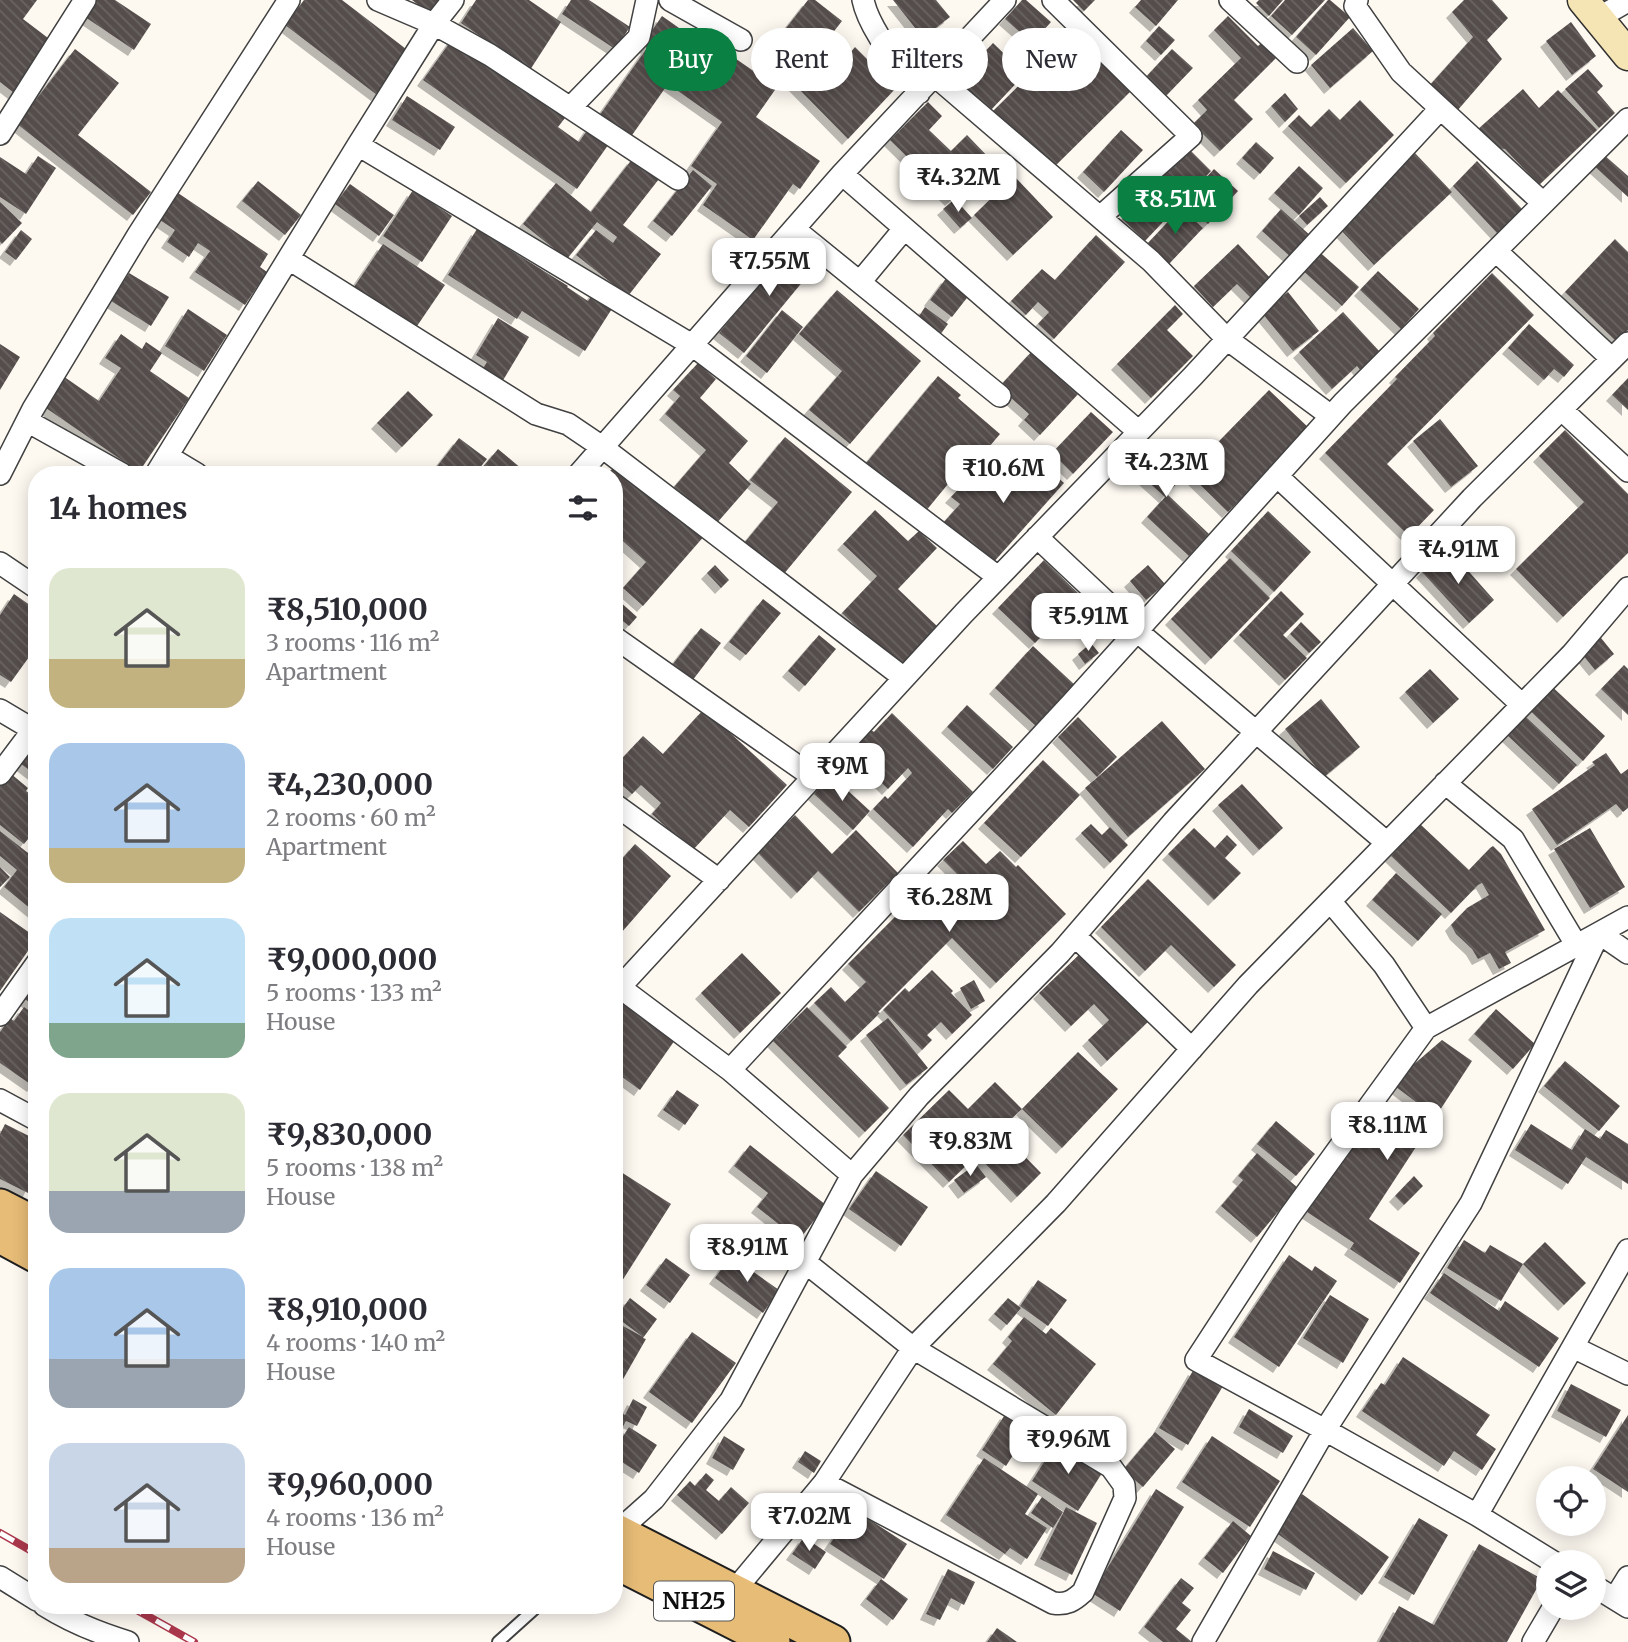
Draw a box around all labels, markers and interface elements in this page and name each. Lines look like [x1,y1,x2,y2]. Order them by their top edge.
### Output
chip: Buy [644,28,737,91]
chip: Rent [751,28,853,91]
chip: Filters [867,28,988,91]
chip: New [1002,28,1101,91]
pin: ₹4.32M [901,154,1015,214]
text: ₹4.32M [916,162,1000,191]
pin: ₹8.51M [1118,176,1232,236]
text: ₹8.51M [1134,184,1216,213]
pin: ₹7.55M [712,238,826,298]
text: ₹7.55M [728,246,810,275]
pin: ₹4.23M [1109,440,1223,499]
pin: ₹10.6M [946,446,1060,505]
text: ₹4.23M [1124,447,1208,476]
text: ₹10.6M [961,453,1045,482]
text: 14 homes [49,489,187,527]
icon: filters [564,489,602,527]
pin: ₹4.91M [1401,526,1515,586]
text: ₹4.91M [1417,534,1499,563]
text: ₹8,510,000 [266,590,428,628]
pin: ₹5.91M [1031,594,1145,653]
icon: home [105,596,189,680]
text: ₹5.91M [1047,601,1129,630]
text: 3 rooms · 116 m² [266,628,440,657]
text: Apartment [266,657,387,686]
pin: ₹9M [808,744,876,803]
text: ₹9M [816,751,868,780]
text: ₹4,230,000 [266,765,433,803]
icon: home [105,771,189,855]
text: 2 rooms · 60 m² [266,803,436,832]
text: Apartment [266,832,387,861]
pin: ₹6.28M [892,874,1006,934]
text: ₹6.28M [906,882,992,911]
text: ₹9,000,000 [266,940,437,978]
icon: home [105,946,189,1030]
text: 5 rooms · 133 m² [266,978,442,1007]
text: House [266,1007,335,1036]
pin: ₹8.11M [1330,1102,1444,1162]
text: ₹8.11M [1347,1110,1427,1139]
text: ₹9,830,000 [266,1115,432,1153]
pin: ₹9.83M [913,1118,1027,1178]
icon: home [105,1121,189,1205]
text: ₹9.83M [928,1126,1012,1155]
text: 5 rooms · 138 m² [266,1153,443,1182]
text: House [266,1182,335,1211]
pin: ₹8.91M [690,1224,804,1284]
text: ₹8.91M [706,1232,788,1261]
text: ₹8,910,000 [266,1290,428,1328]
icon: home [105,1296,189,1380]
text: 4 rooms · 140 m² [266,1328,445,1357]
text: House [266,1357,335,1386]
pin: ₹9.96M [1011,1416,1125,1476]
text: ₹9.96M [1025,1424,1111,1453]
text: ₹9,960,000 [266,1465,433,1503]
map controls [1536,1466,1606,1620]
button: locate [1536,1466,1606,1536]
icon: home [105,1471,189,1555]
pin: ₹7.02M [752,1494,866,1553]
text: ₹7.02M [767,1501,851,1530]
text: 4 rooms · 136 m² [266,1503,444,1532]
text: House [266,1532,335,1561]
button: layers [1536,1550,1606,1620]
road number: NH25 [654,1582,734,1620]

